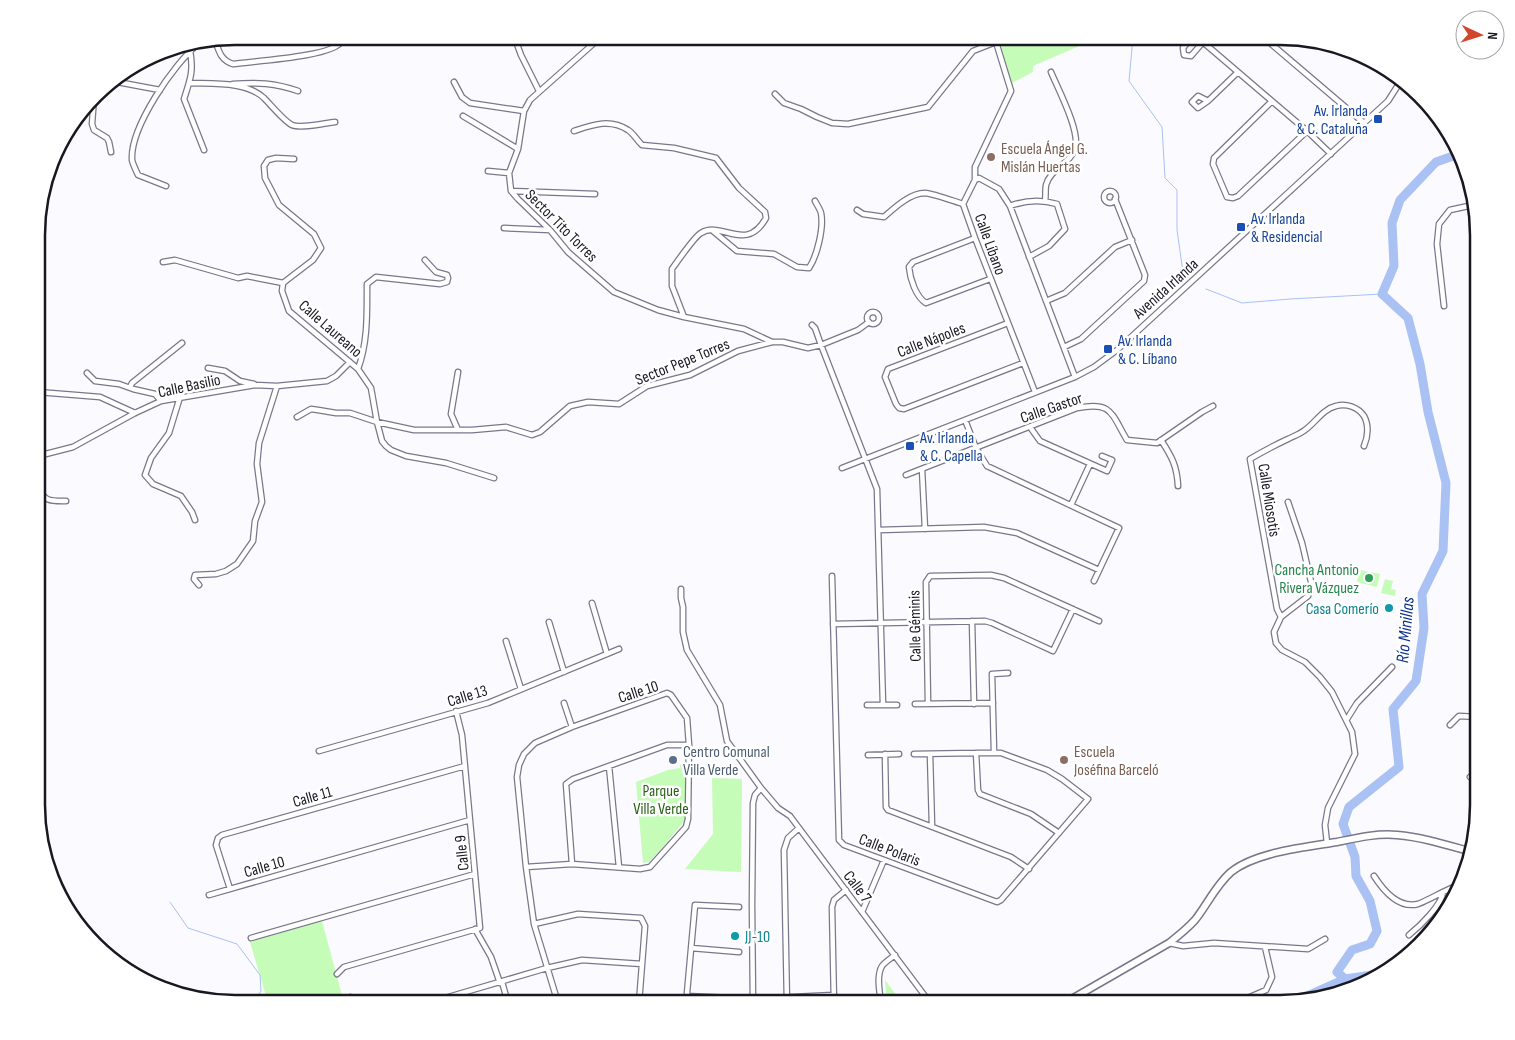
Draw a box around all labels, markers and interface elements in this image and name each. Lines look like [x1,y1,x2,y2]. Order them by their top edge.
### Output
north arrow [1455,10,1505,60]
text: N [1484,32,1501,40]
place label: Av. Irlanda & C. Cataluña [1297,102,1368,139]
marker: Av. Irlanda & C. Cataluña [1372,113,1384,125]
place label: Escuela Ángel G. Mislán Huertas [1001,140,1088,177]
marker: Escuela Ángel G. Mislán Huertas [985,151,997,163]
street label: Sector Tito Torres [521,186,601,266]
place label: Av. Irlanda & Residencial [1250,210,1322,247]
street label: Calle Líbano [970,211,1009,278]
marker: Av. Irlanda & Residencial [1235,221,1247,233]
street label: Avenida Irlanda [1129,255,1202,324]
street label: Calle Laureano [294,296,366,362]
street label: Calle Nápoles [895,319,968,362]
place label: Av. Irlanda & C. Líbano [1117,332,1177,369]
street label: Sector Pepe Torres [633,335,733,390]
marker: Av. Irlanda & C. Líbano [1102,343,1114,355]
street label: Calle Basilio [156,371,222,402]
street label: Calle Gastor [1018,389,1085,428]
place label: Av. Irlanda & C. Capella [919,429,983,466]
marker: Av. Irlanda & C. Capella [904,440,916,452]
street label: Calle Miosotis [1253,462,1284,538]
place label: Cancha Antonio Rivera Vázquez [1275,561,1359,598]
marker: Cancha Antonio Rivera Vázquez [1363,572,1375,584]
street label: Calle Géminis [905,590,926,662]
water label: Río Minillas [1392,595,1419,664]
place label: Casa Comerío [1306,600,1379,619]
marker: Casa Comerío [1383,602,1395,614]
street label: Calle 10 [616,677,661,708]
street label: Calle 13 [445,681,490,711]
place label: Centro Comunal Villa Verde [683,743,770,780]
place label: Escuela Joséfina Barceló [1073,743,1159,780]
marker: Centro Comunal Villa Verde [667,754,679,766]
marker: Escuela Joséfina Barceló [1058,754,1070,766]
park label: Parque Villa Verde [633,782,689,819]
street label: Calle 11 [291,783,335,812]
street label: Calle Polaris [856,830,923,871]
street label: Calle 9 [451,834,474,872]
street label: Calle 10 [242,853,287,882]
street label: Calle 7 [839,867,875,907]
place label: JJ-10 [744,928,770,947]
marker: JJ-10 [729,930,741,942]

